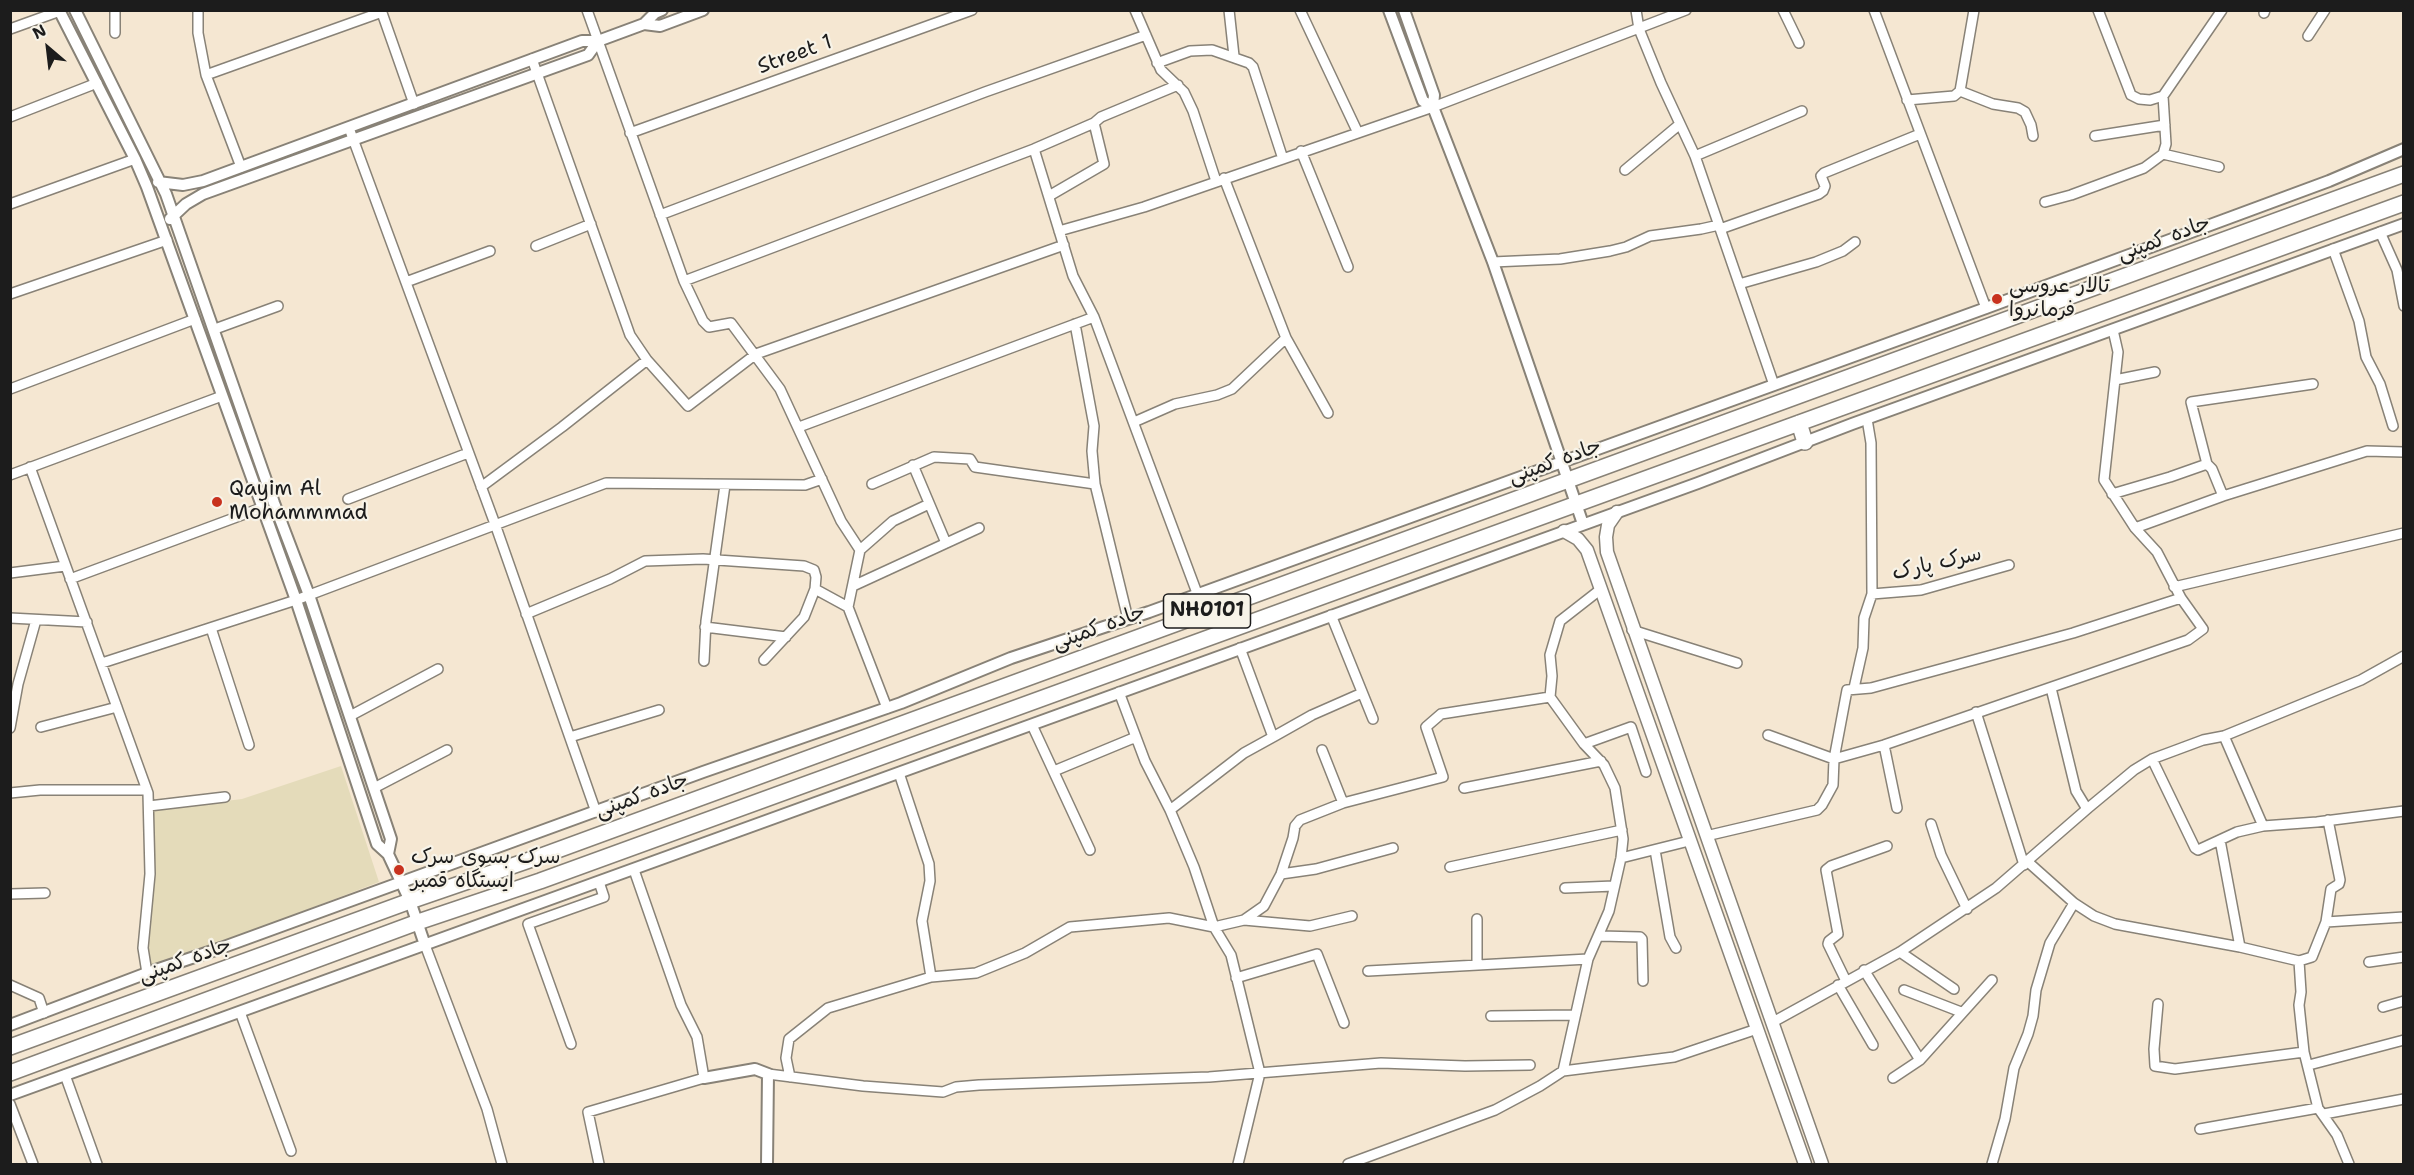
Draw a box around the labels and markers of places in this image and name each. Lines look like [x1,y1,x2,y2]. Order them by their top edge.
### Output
place label: تالار عروسی فرمانروا [2009,274,2110,324]
marker: تالار عروسی فرمانروا [1990,292,2004,306]
place label: Qayim Al Mohammmad [229,477,368,527]
marker: Qayim Al Mohammmad [210,495,224,509]
place label: سرک بسوی سرک ایستگاه قمبر [411,845,561,895]
marker: سرک بسوی سرک ایستگاه قمبر [392,863,406,877]

